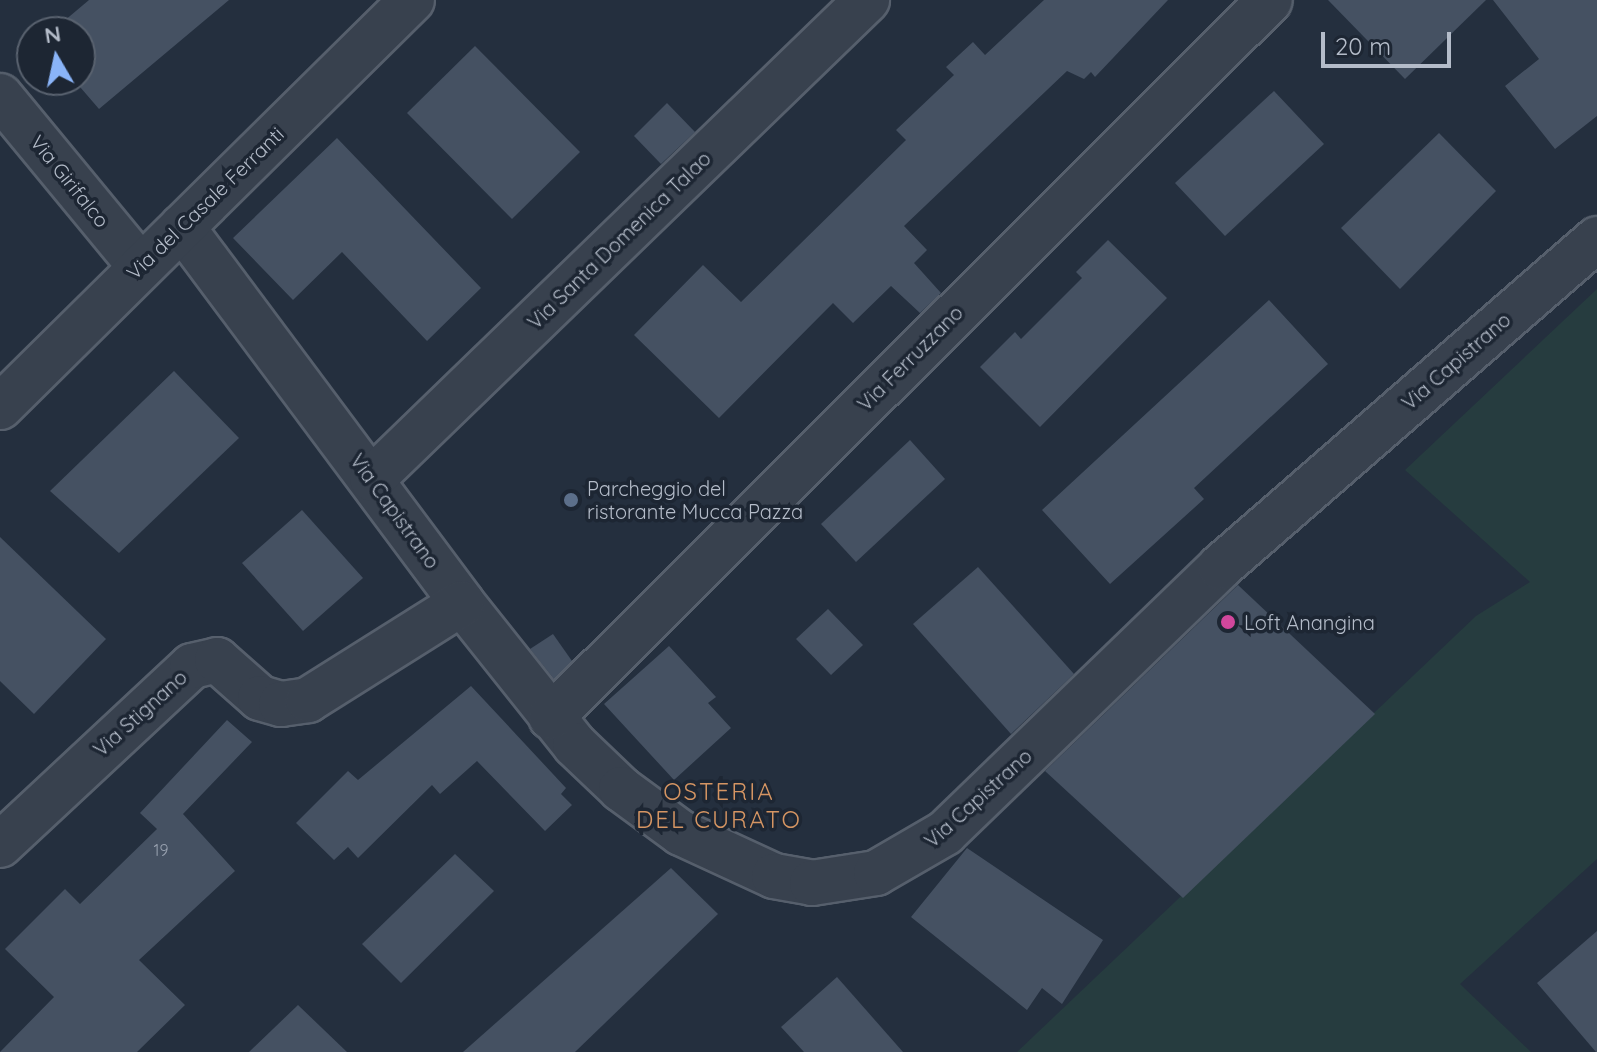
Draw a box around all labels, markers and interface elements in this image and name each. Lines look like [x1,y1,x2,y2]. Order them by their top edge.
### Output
north arrow [16,16,96,96]
scale bar [1325,16,1455,66]
text: N [42,19,63,49]
text: 20 m [1335,31,1391,61]
street label: Via del Casale Ferranti [122,122,288,284]
street label: Via Girifalco [26,130,114,232]
street label: Via Santa Domenica Talao [522,146,716,334]
street label: Via Ferruzzano [852,300,968,416]
street label: Via Capistrano [1397,307,1515,415]
street label: Via Capistrano [345,449,445,573]
place label: Parcheggio del ristorante Mucca Pazza [587,476,803,523]
marker: Parcheggio del ristorante Mucca Pazza [562,491,580,509]
place label: Loft Anangina [1244,610,1375,634]
marker: Loft Anangina [1219,613,1237,631]
street label: Via Stignano [88,665,192,761]
street label: Via Capistrano [919,744,1037,852]
district label: OSTERIA DEL CURATO [636,778,802,834]
house number: 19 [154,840,168,860]

